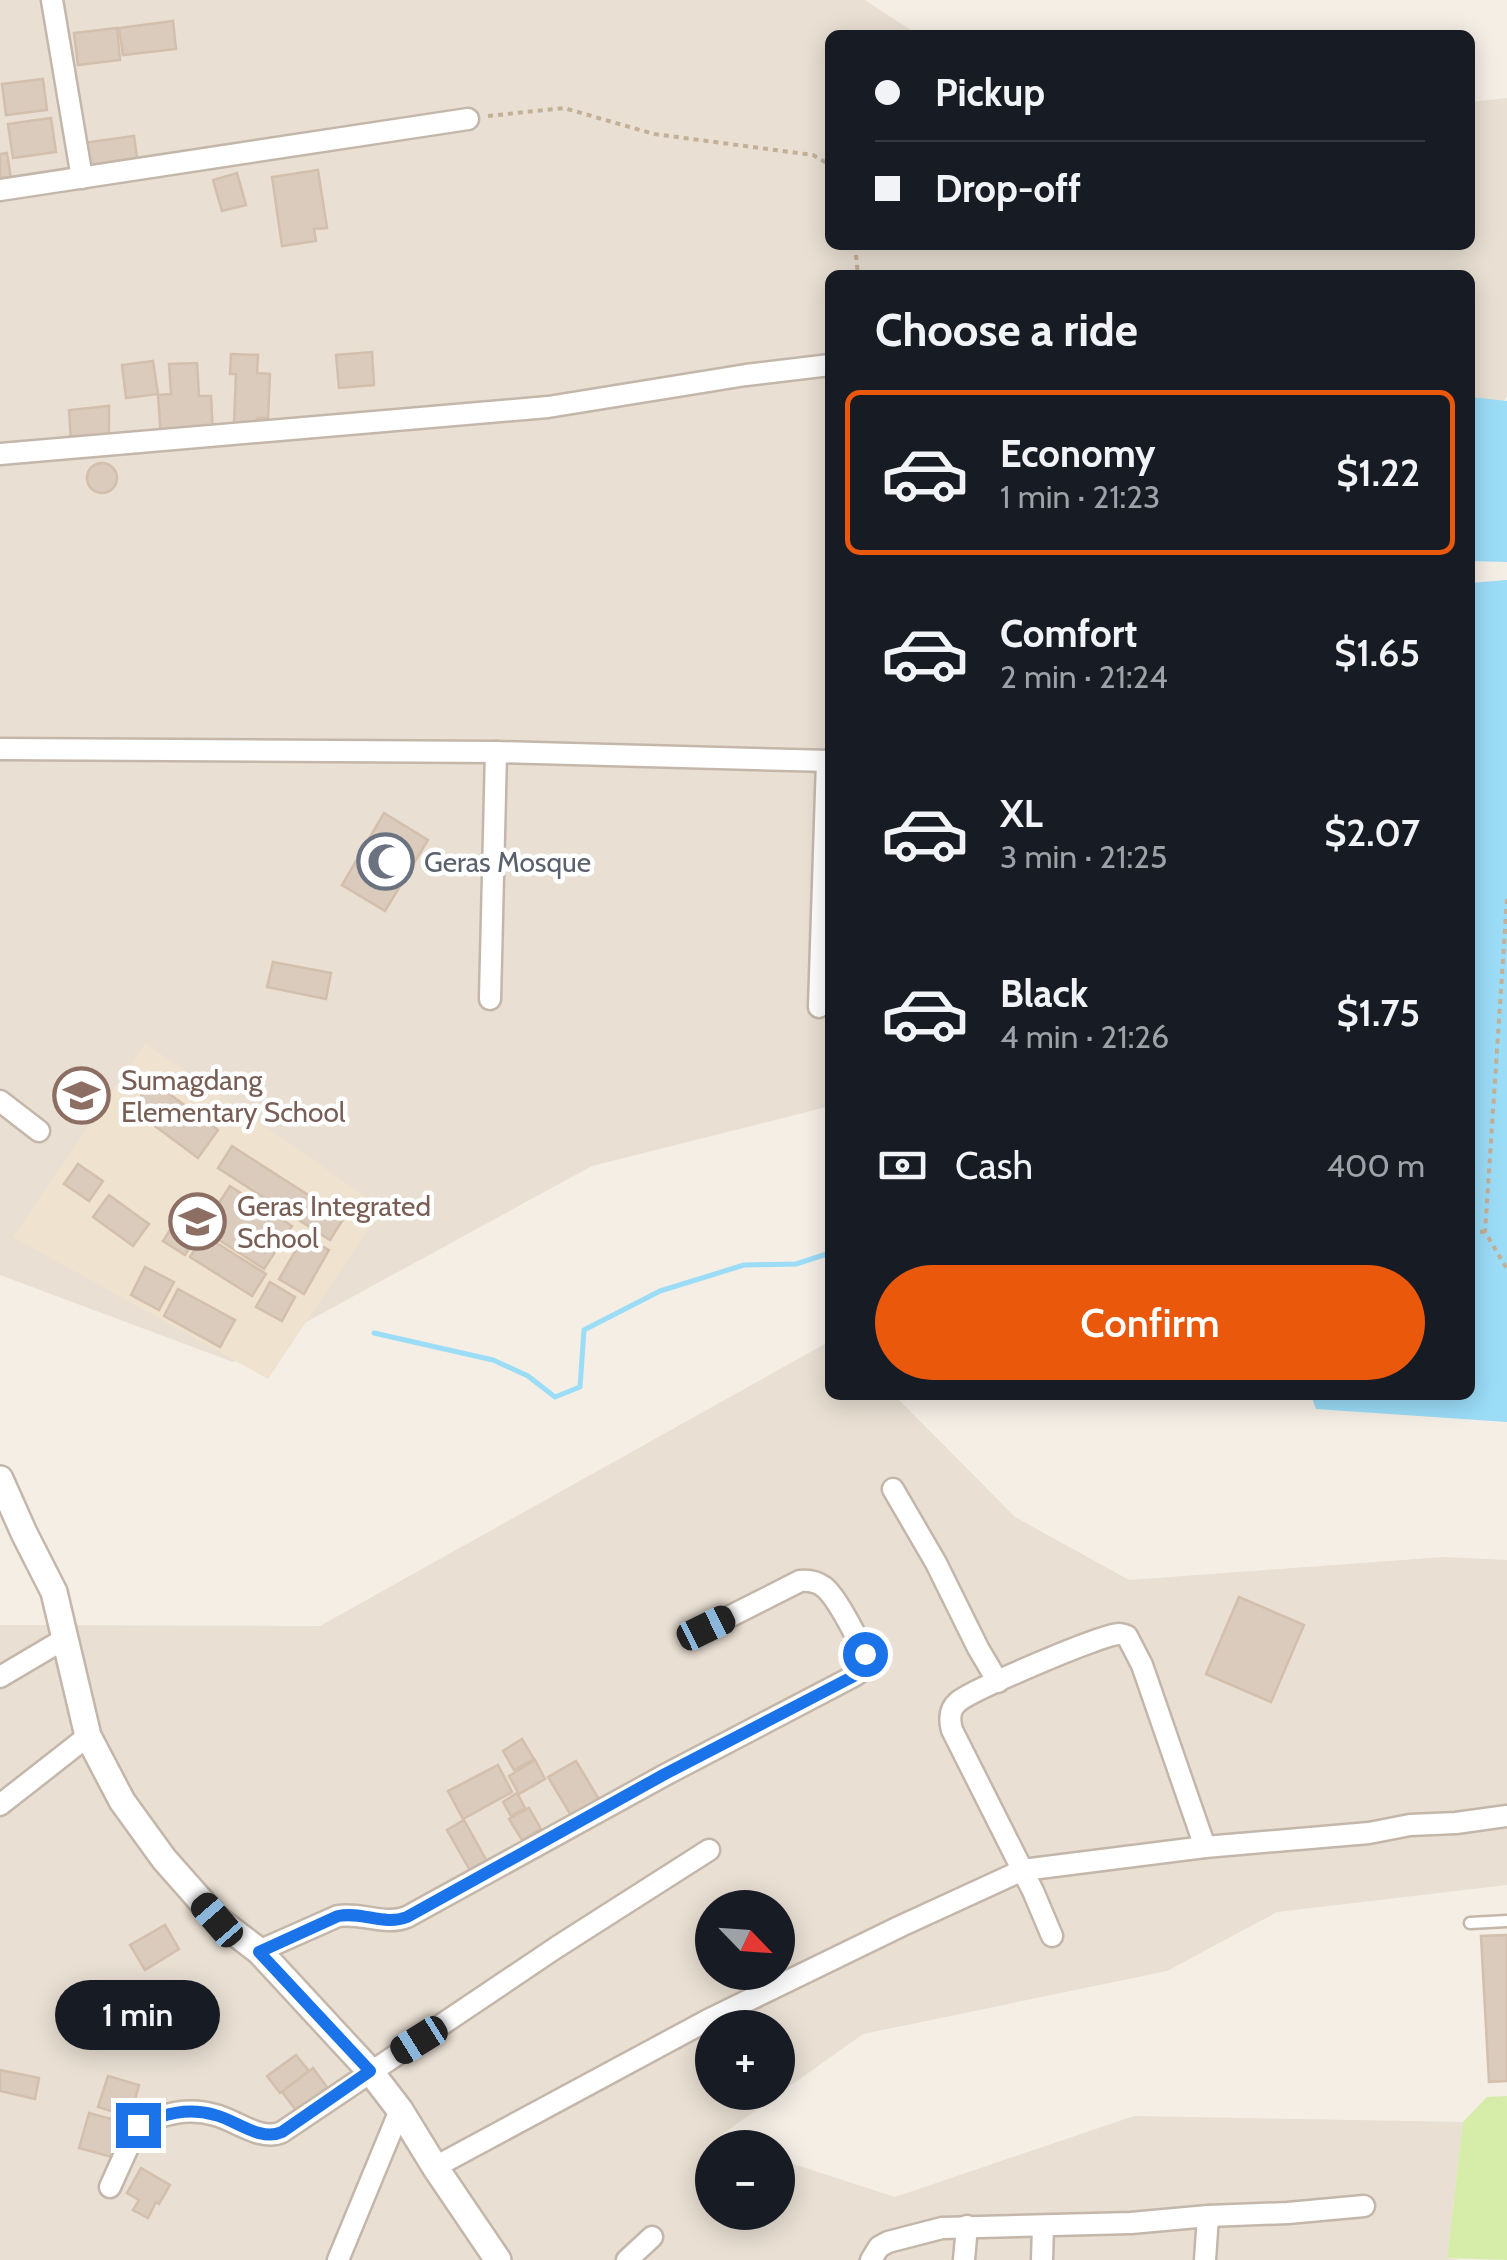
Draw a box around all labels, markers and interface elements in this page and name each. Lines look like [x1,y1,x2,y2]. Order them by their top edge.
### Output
text: Pickup [935,69,1045,116]
text: Drop-off [935,165,1081,212]
text: Choose a ride [875,303,1138,357]
icon: car [880,428,970,518]
text: Economy [1000,430,1155,477]
text: $1.22 [1336,449,1420,496]
text: 1 min · 21:23 [1000,477,1160,516]
icon: car [880,608,970,698]
text: Comfort [1000,610,1137,657]
text: $1.65 [1334,629,1420,676]
text: 2 min · 21:24 [1000,657,1168,696]
icon: car [880,788,970,878]
text: XL [1000,790,1043,837]
text: $2.07 [1324,809,1420,856]
mosque icon: Geras Mosque [355,832,415,892]
text: 3 min · 21:25 [1000,837,1167,876]
place label: Geras Mosque [424,845,591,879]
icon: car [880,968,970,1058]
text: Black [1000,970,1088,1017]
text: $1.75 [1336,989,1420,1036]
text: 4 min · 21:26 [1000,1017,1169,1056]
place label: Sumagdang Elementary School [121,1063,346,1129]
school or university icon: Sumagdang Elementary School [52,1066,112,1126]
icon: cash [875,1138,930,1193]
text: Cash [955,1142,1033,1189]
text: 400 m [1327,1146,1425,1185]
place label: Geras Integrated School [237,1189,431,1255]
school or university icon: Geras Integrated School [168,1192,228,1252]
button: Confirm [875,1265,1425,1380]
car [672,1601,740,1655]
route start [843,1632,888,1677]
car [186,1888,248,1952]
north arrow [695,1890,795,1990]
map controls [695,1890,795,2230]
callout: 1 min [56,1980,220,2050]
text: 1 min [102,1995,173,2034]
button: + [695,2010,795,2110]
car [386,2011,452,2069]
route end [116,2103,161,2148]
button: − [695,2130,795,2230]

